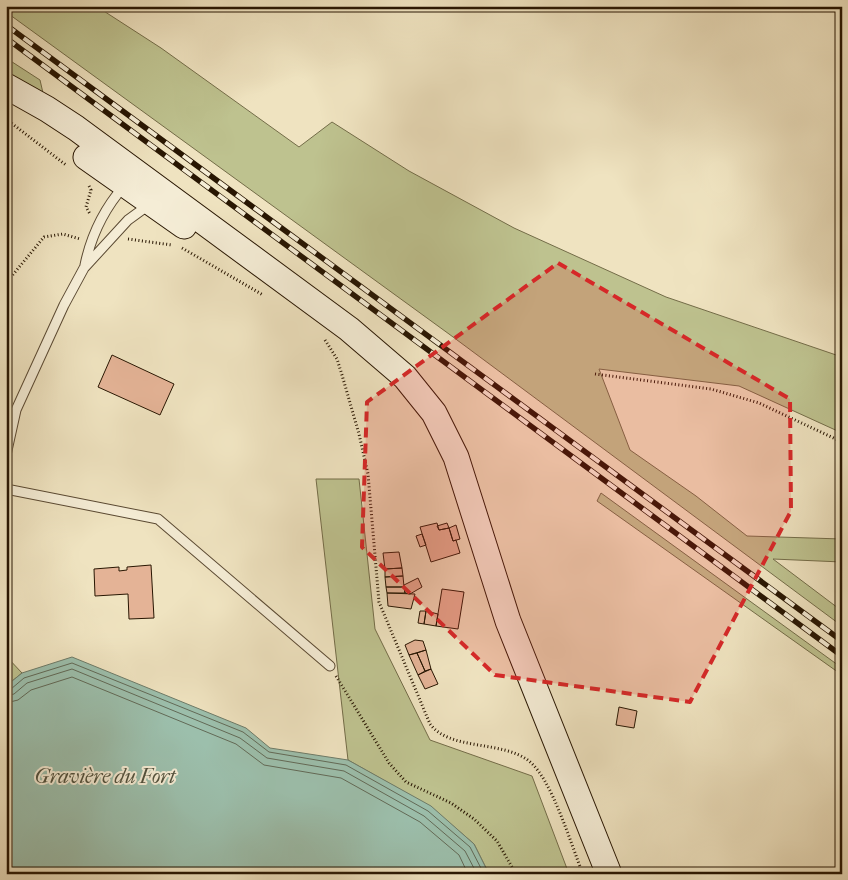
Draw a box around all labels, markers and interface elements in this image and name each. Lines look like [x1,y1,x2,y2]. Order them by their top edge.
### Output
water label: Gravière du Fort [35,765,177,788]

